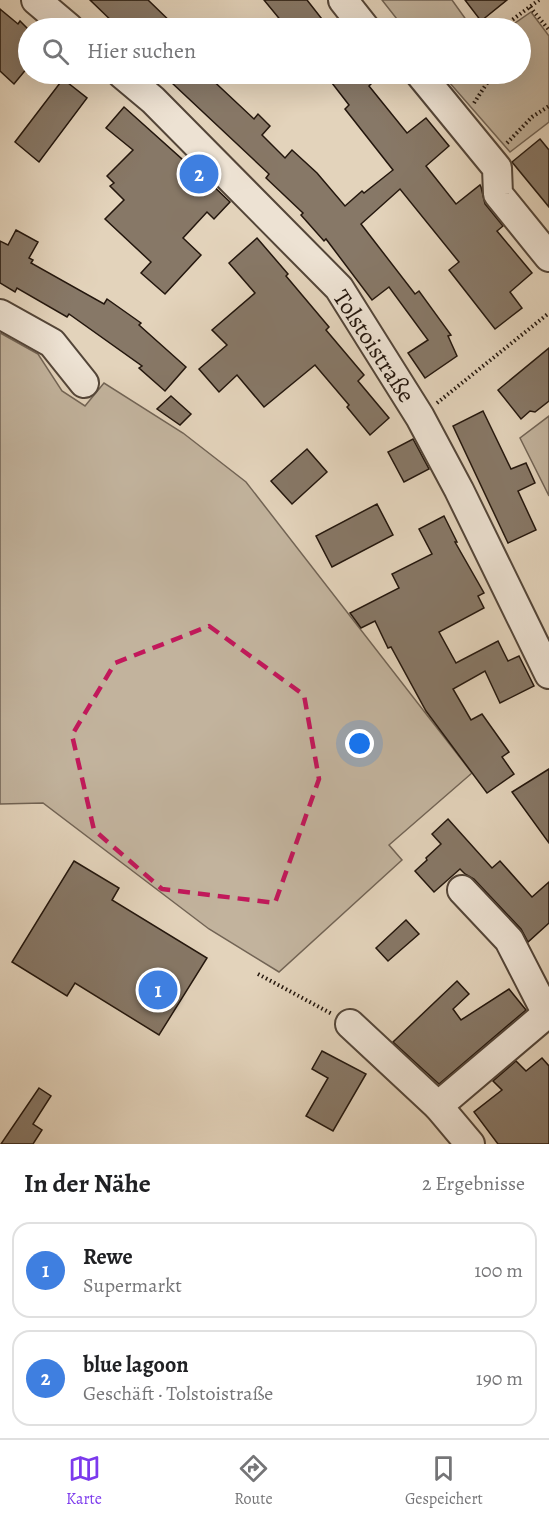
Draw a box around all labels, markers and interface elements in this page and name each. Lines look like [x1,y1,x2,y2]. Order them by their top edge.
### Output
search box [18,18,531,84]
icon: search [39,35,72,68]
text: Hier suchen [87,36,196,66]
pin: 2 [180,152,218,196]
street label: Tolstoistraße [326,283,422,409]
your location [345,729,374,758]
pin: 1 [138,968,178,1012]
text: In der Nähe [24,1166,151,1201]
text: 2 Ergebnisse [422,1170,525,1197]
text: Rewe [83,1242,133,1272]
text: 1 [42,1257,49,1284]
text: 100 m [474,1257,523,1284]
text: Supermarkt [83,1272,182,1299]
text: blue lagoon [83,1350,189,1380]
text: 2 [41,1365,50,1392]
text: 190 m [476,1365,523,1392]
text: Geschäft · Tolstoistraße [83,1380,273,1407]
tab: Karte [66,1452,102,1510]
tab: Route [234,1452,273,1510]
tab: Gespeichert [405,1452,483,1510]

